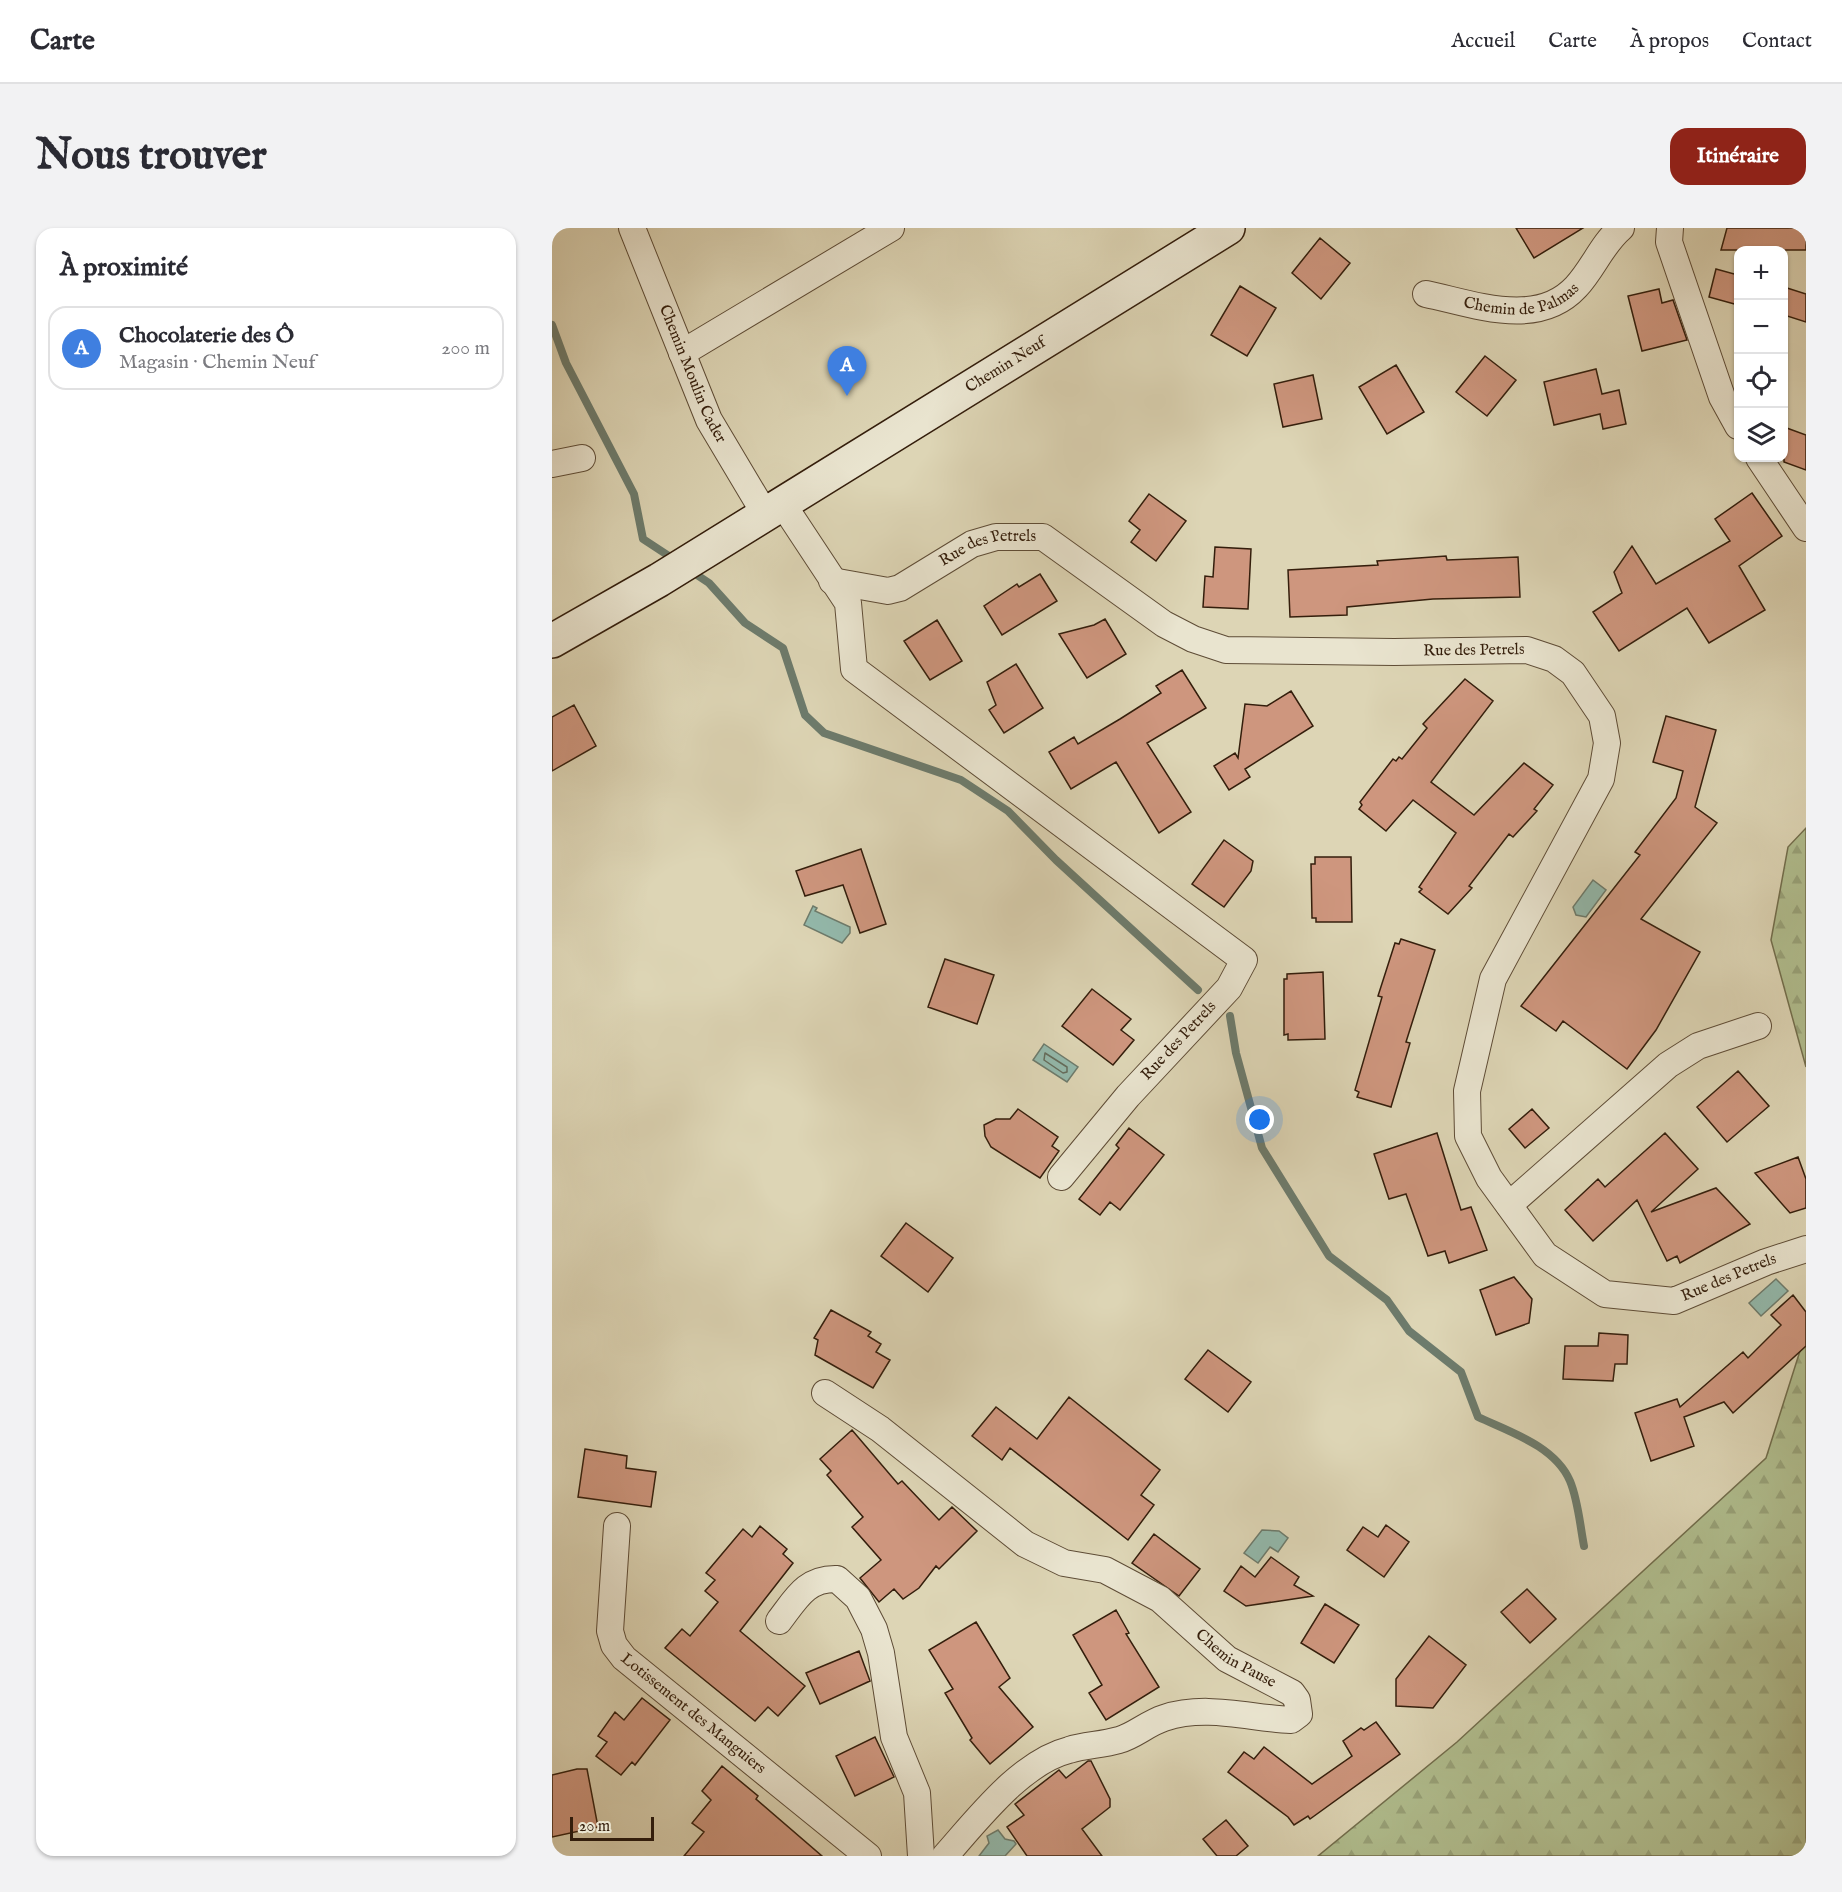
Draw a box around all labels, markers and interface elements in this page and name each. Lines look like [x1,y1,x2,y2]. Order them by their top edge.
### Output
text: Carte [30,24,95,59]
text: Accueil [1451,28,1515,55]
text: Carte [1548,28,1597,55]
text: À propos [1630,28,1709,55]
text: Contact [1742,28,1812,55]
button: Itinéraire [1670,128,1806,185]
text: Nous trouver [36,130,267,183]
map controls [1734,246,1788,462]
button: + [1734,246,1788,300]
text: À proximité [60,251,188,284]
street label: Chemin de Palmas [1461,279,1584,321]
button: − [1734,300,1788,354]
street label: Chemin Moulin Cader [654,302,731,447]
text: Chocolaterie des Ô [119,322,294,350]
street label: Chemin Neuf [962,331,1052,398]
text: A [75,336,88,361]
text: 200 m [441,336,490,361]
pin: A [828,346,866,396]
text: Magasin · Chemin Neuf [119,350,316,375]
button: locate [1734,354,1788,408]
button: layers [1734,408,1788,462]
street label: Rue des Petrels [936,526,1036,571]
street label: Rue des Petrels [1423,640,1525,662]
street label: Rue des Petrels [1137,997,1221,1085]
your location [1245,1105,1274,1134]
street label: Rue des Petrels [1678,1249,1779,1307]
street label: Chemin Pause [1191,1625,1279,1693]
street label: Lotissement des Manguiers [616,1649,770,1779]
scale bar [570,1814,654,1842]
text: 20 m [579,1817,610,1837]

